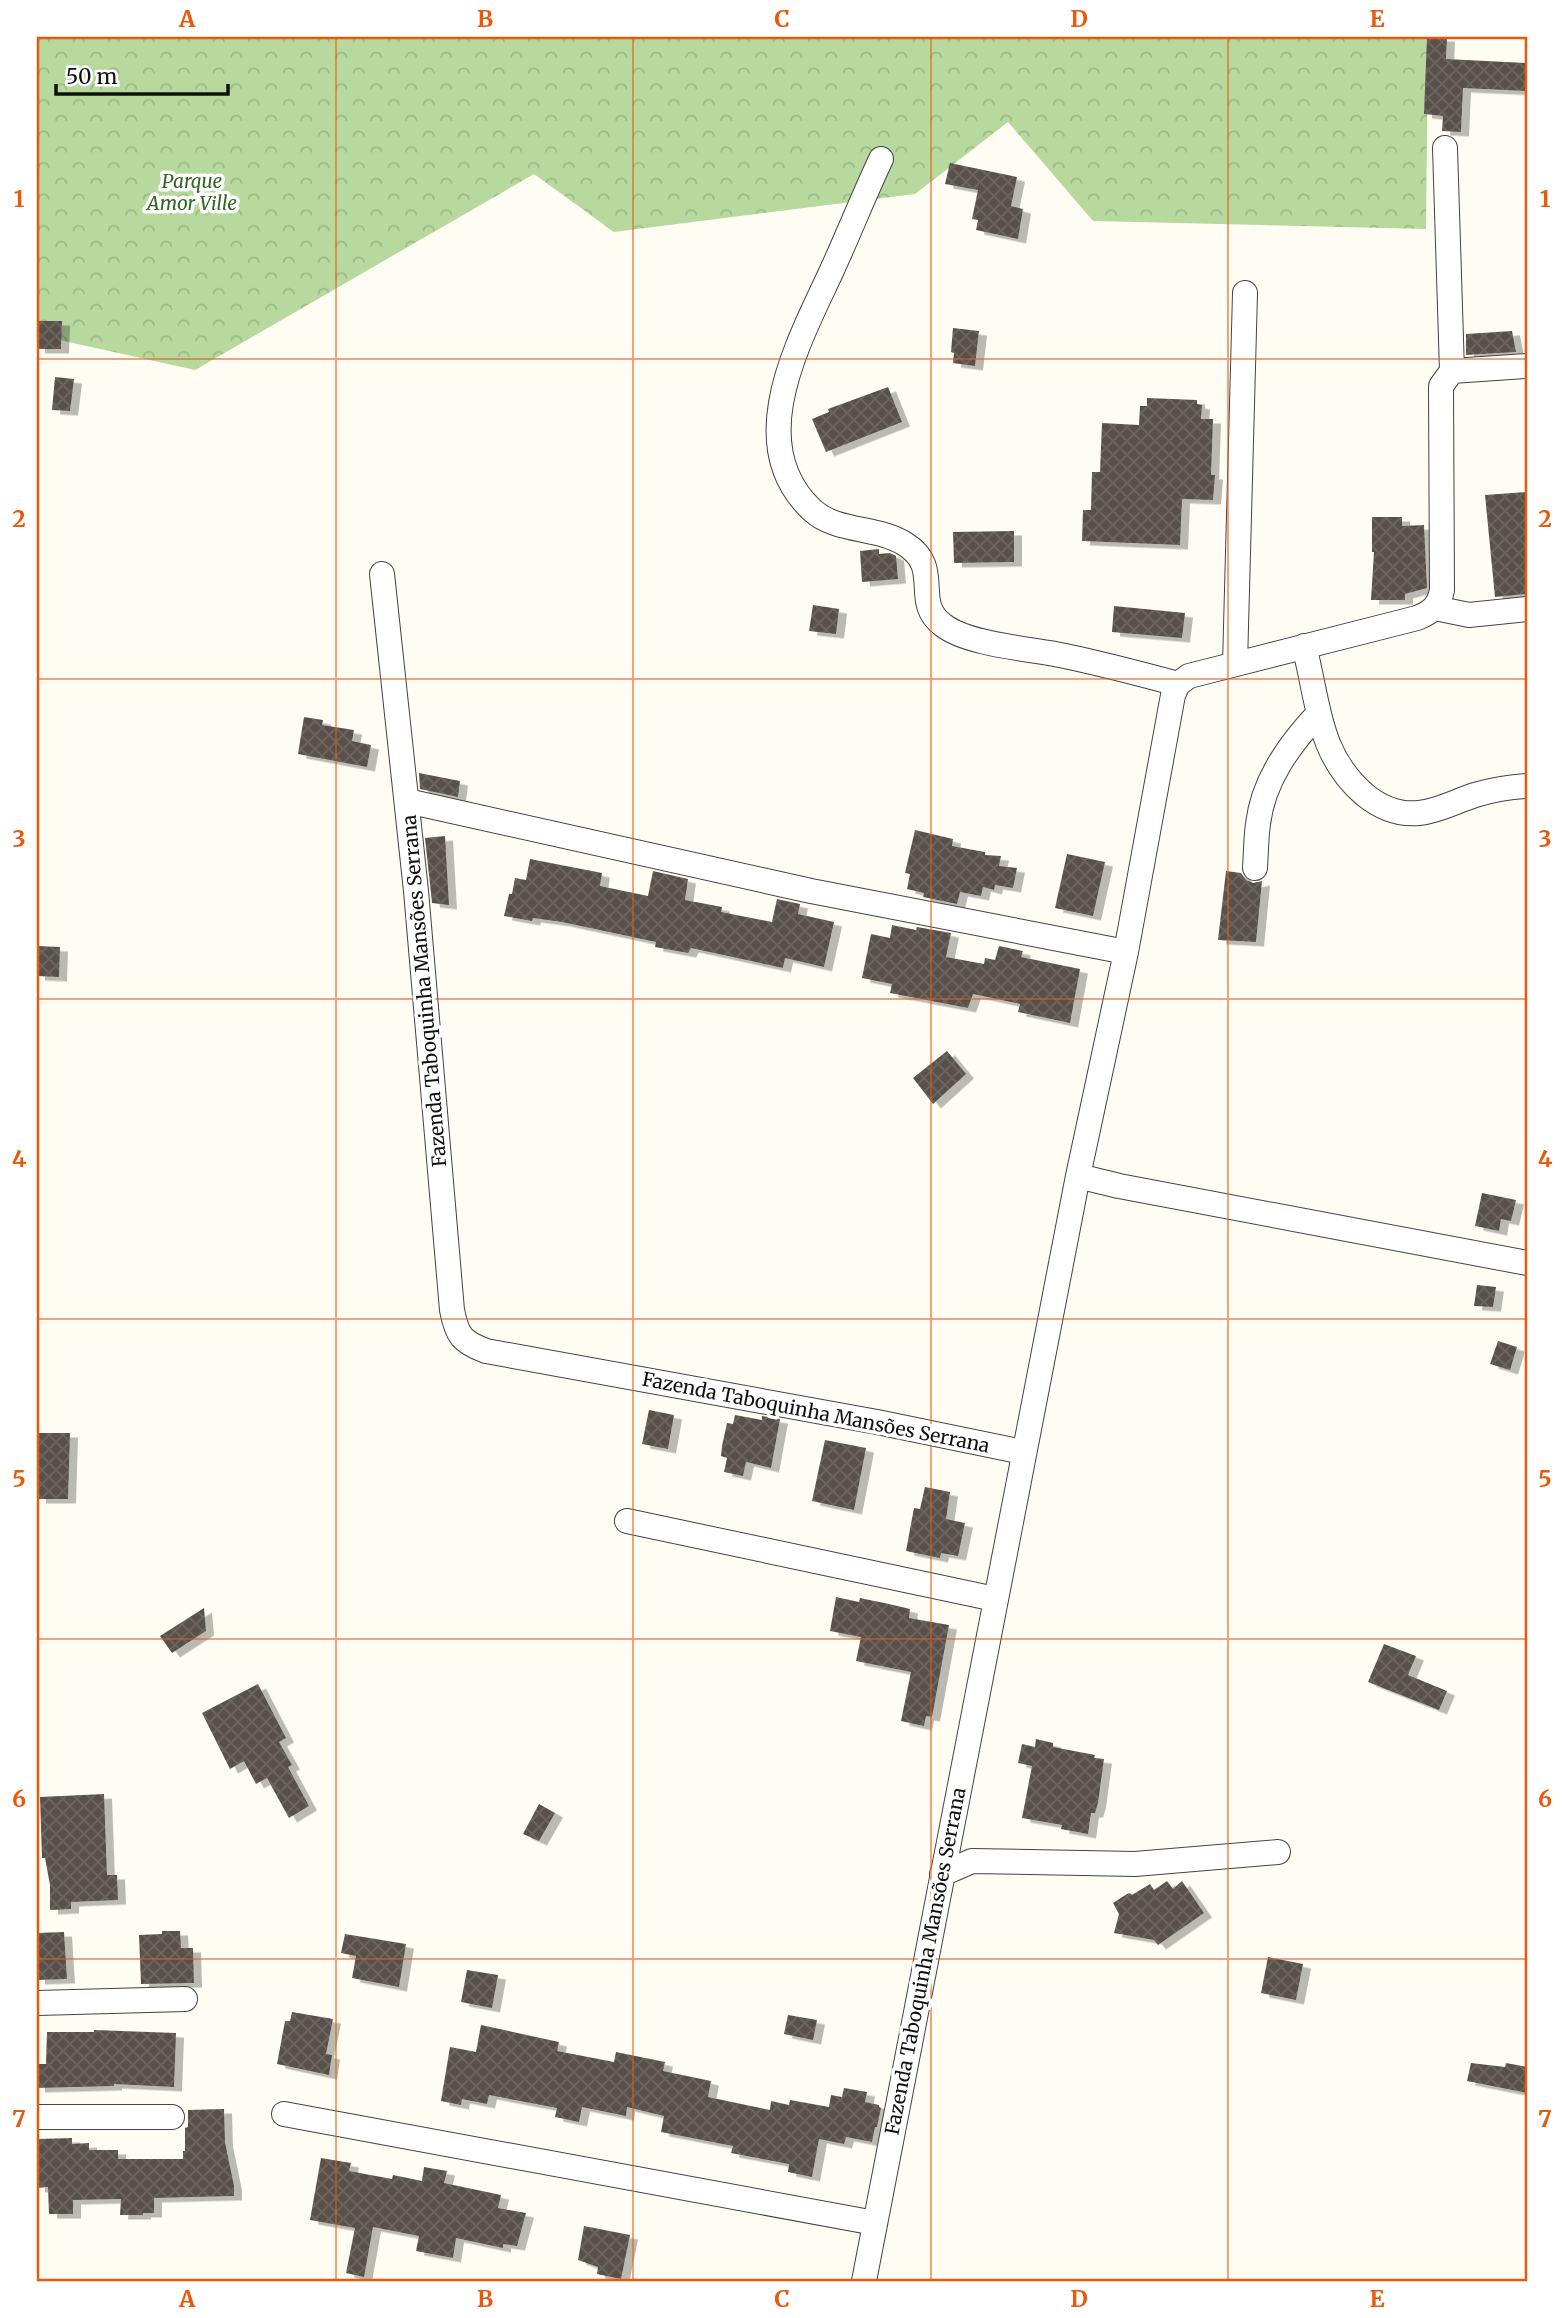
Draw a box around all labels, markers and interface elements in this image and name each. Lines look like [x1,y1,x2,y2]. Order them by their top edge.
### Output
text: A [178,4,196,33]
text: B [477,4,493,33]
text: C [774,4,790,33]
text: D [1070,4,1088,33]
text: E [1369,4,1385,33]
scale bar [56,52,228,96]
text: 50 m [66,63,117,90]
park label: Parque Amor Ville [145,169,237,215]
text: 1 [14,184,25,213]
text: 1 [1540,184,1551,213]
text: 2 [12,504,26,533]
text: 2 [1538,504,1552,533]
street label: Fazenda Taboquinha Mansões Serrana [397,814,451,1168]
text: 3 [12,824,26,853]
text: 3 [1538,824,1552,853]
text: 4 [12,1144,27,1173]
text: 4 [1538,1144,1553,1173]
street label: Fazenda Taboquinha Mansões Serrana [640,1367,992,1457]
text: 5 [12,1464,26,1493]
text: 5 [1538,1464,1552,1493]
text: 6 [12,1784,26,1813]
text: 6 [1538,1784,1552,1813]
street label: Fazenda Taboquinha Mansões Serrana [880,1785,970,2137]
text: 7 [12,2104,26,2133]
text: 7 [1538,2104,1552,2133]
text: A [178,2284,196,2313]
text: B [477,2284,493,2313]
text: C [774,2284,790,2313]
text: D [1070,2284,1088,2313]
text: E [1369,2284,1385,2313]

